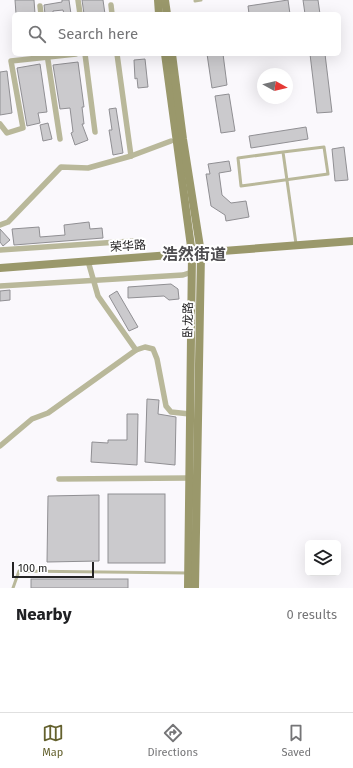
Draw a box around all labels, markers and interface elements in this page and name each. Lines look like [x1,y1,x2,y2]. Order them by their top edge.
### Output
search box [12,12,341,56]
icon: search [26,23,48,45]
text: Search here [58,25,138,43]
north arrow [257,68,293,104]
street label: 荣华路 [110,238,146,254]
district label: 浩然街道 [162,245,226,264]
street label: 卧龙路 [181,302,195,338]
map controls [305,540,341,576]
button: layers [305,540,341,576]
scale bar [12,560,94,579]
text: 100 m [18,562,47,575]
text: Nearby [16,604,71,625]
text: 0 results [286,607,337,622]
tab: Map [42,722,64,759]
tab: Directions [147,722,198,759]
tab: Saved [281,722,311,759]

